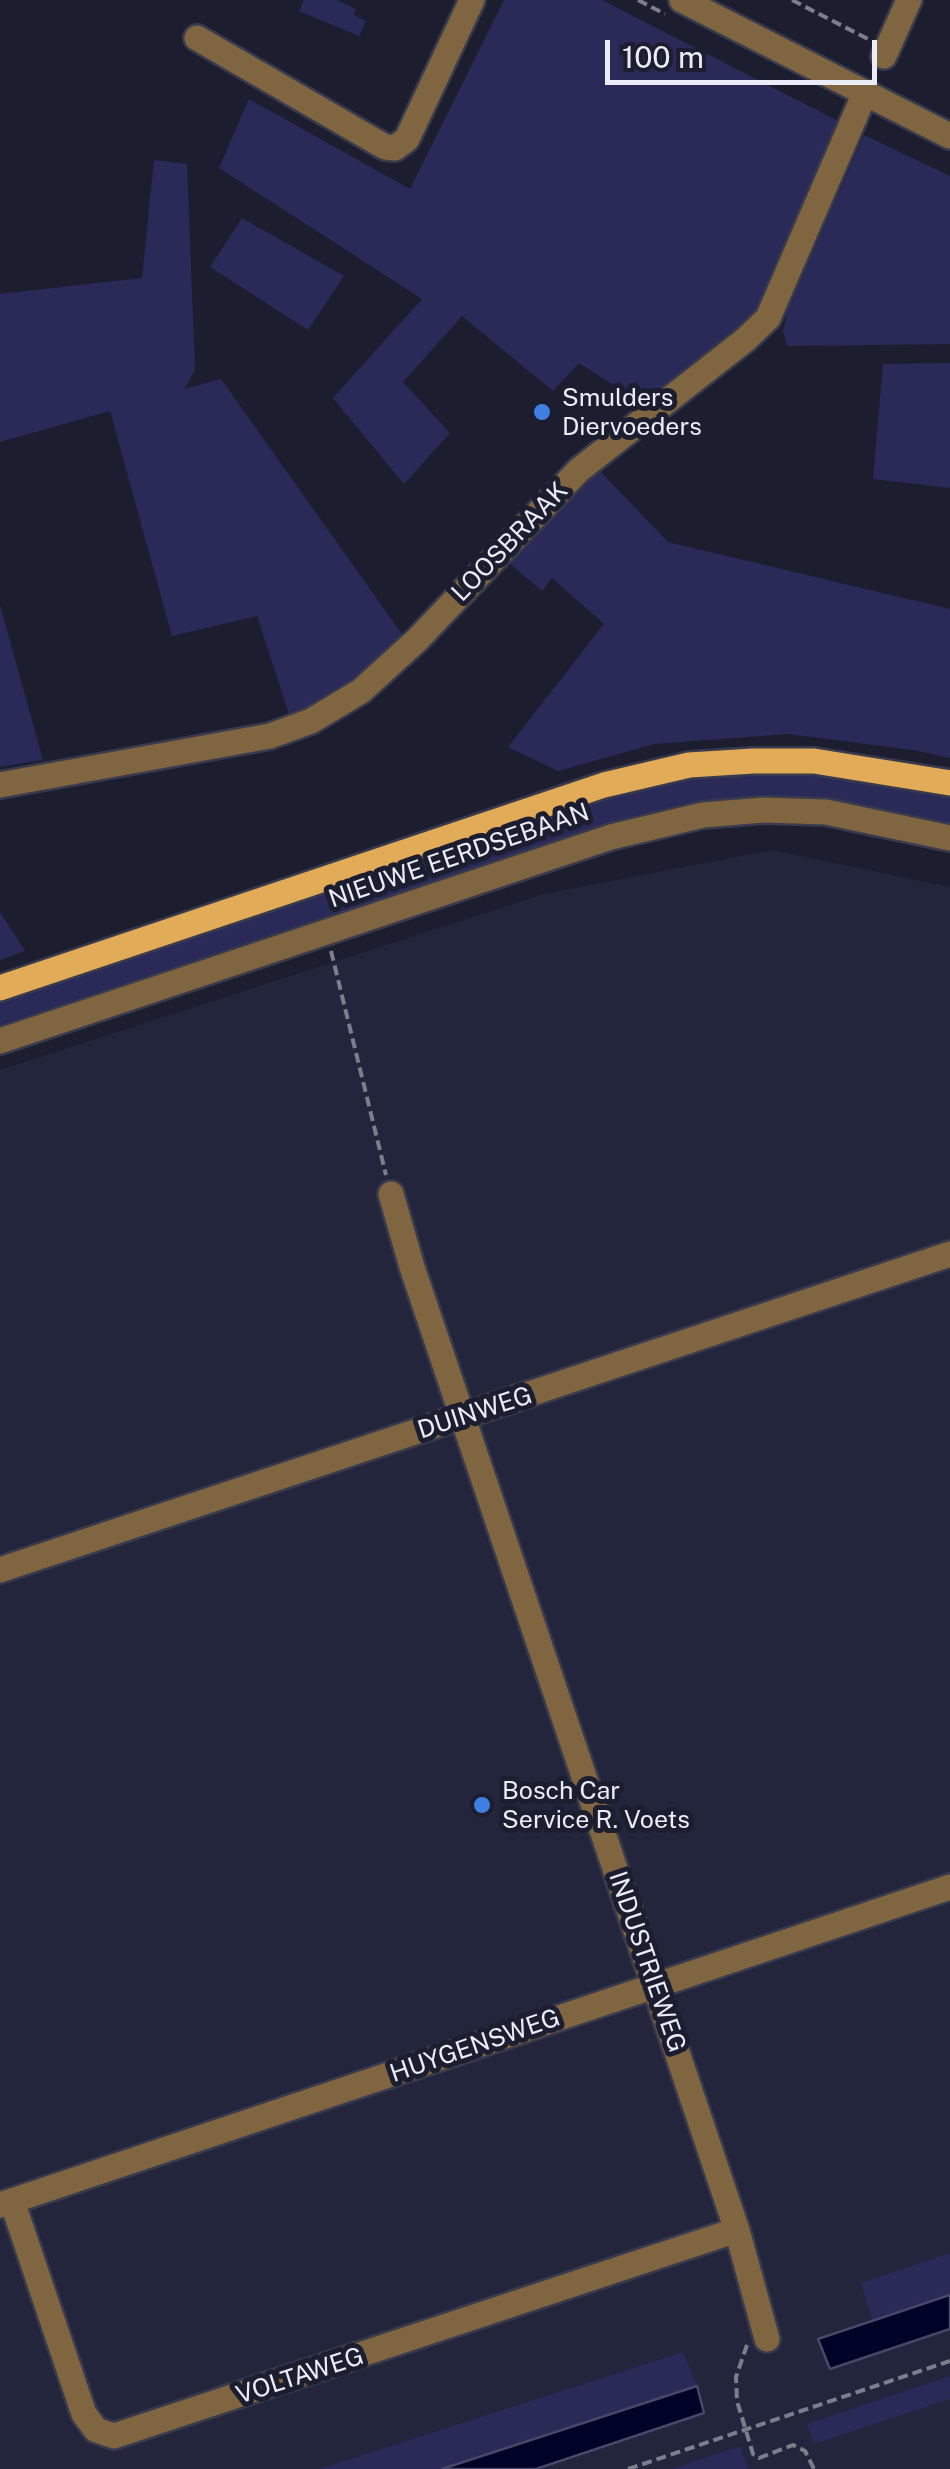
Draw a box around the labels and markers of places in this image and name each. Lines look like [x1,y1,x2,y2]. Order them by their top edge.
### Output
place label: Smulders Diervoeders [562,383,702,442]
marker: Smulders Diervoeders [531,401,553,423]
place label: Bosch Car Service R. Voets [502,1776,690,1835]
marker: Bosch Car Service R. Voets [471,1794,493,1816]

